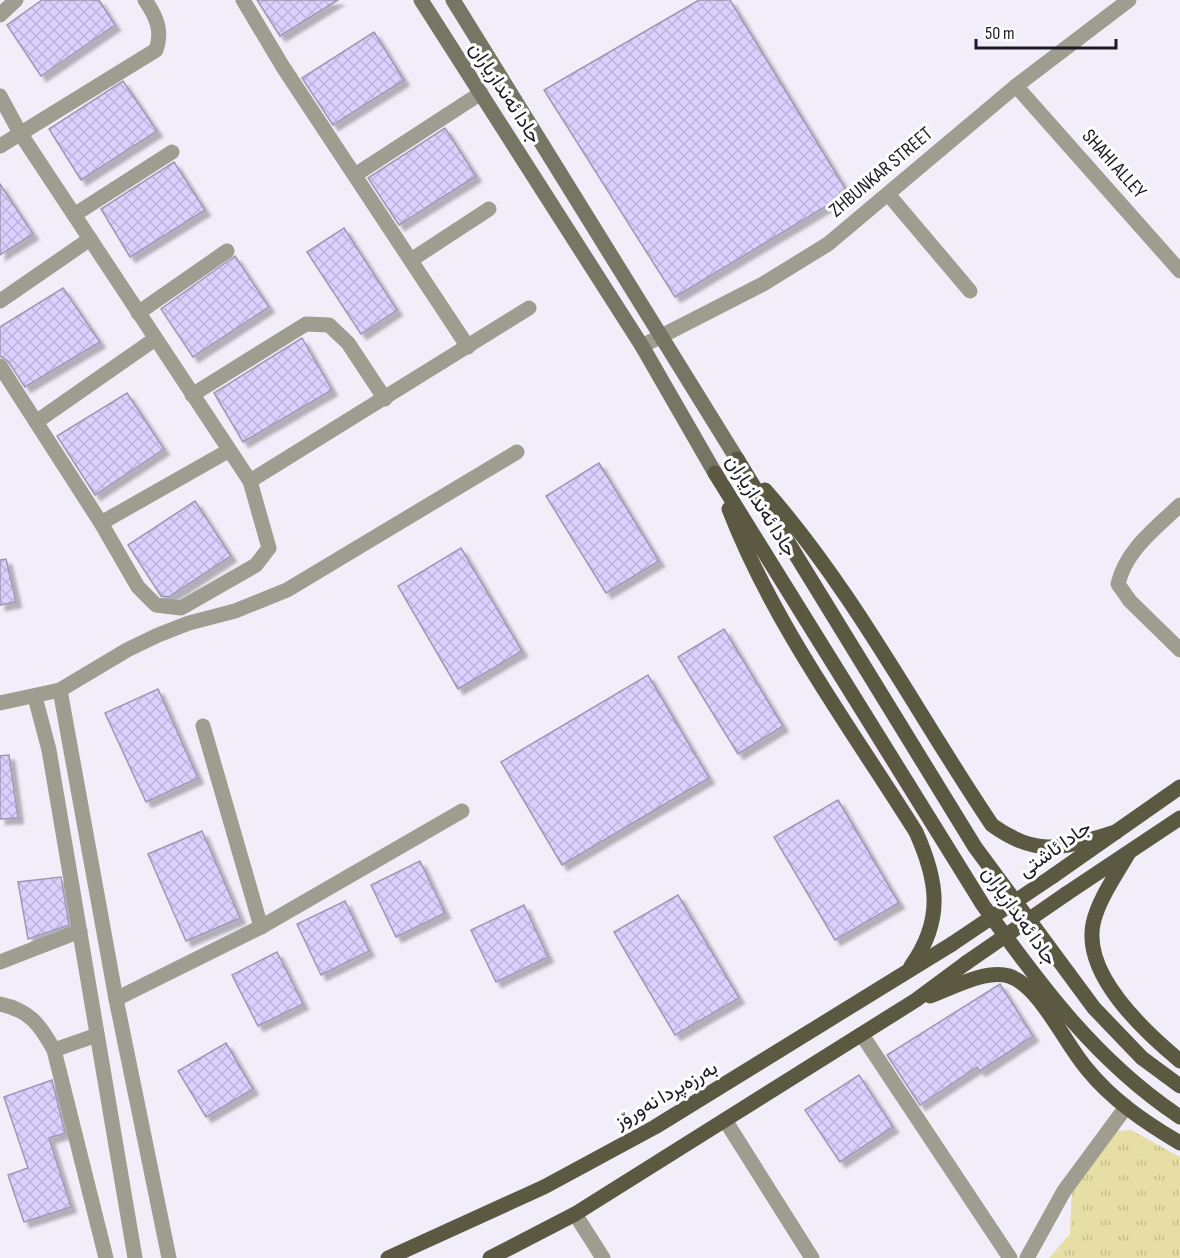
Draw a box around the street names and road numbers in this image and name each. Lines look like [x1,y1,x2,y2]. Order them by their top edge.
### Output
street label: جادا ئەندازیاران [463,38,547,148]
street label: ZHBUNKAR STREET [824,122,938,222]
street label: SHAHI ALLEY [1077,125,1152,204]
street label: جادا ئەندازیاران [720,451,802,561]
street label: جادا ئاشتی [1014,815,1096,883]
street label: جادا ئەندازیاران [976,862,1062,970]
street label: بەرزەپردا نەورۆز [609,1056,722,1136]

